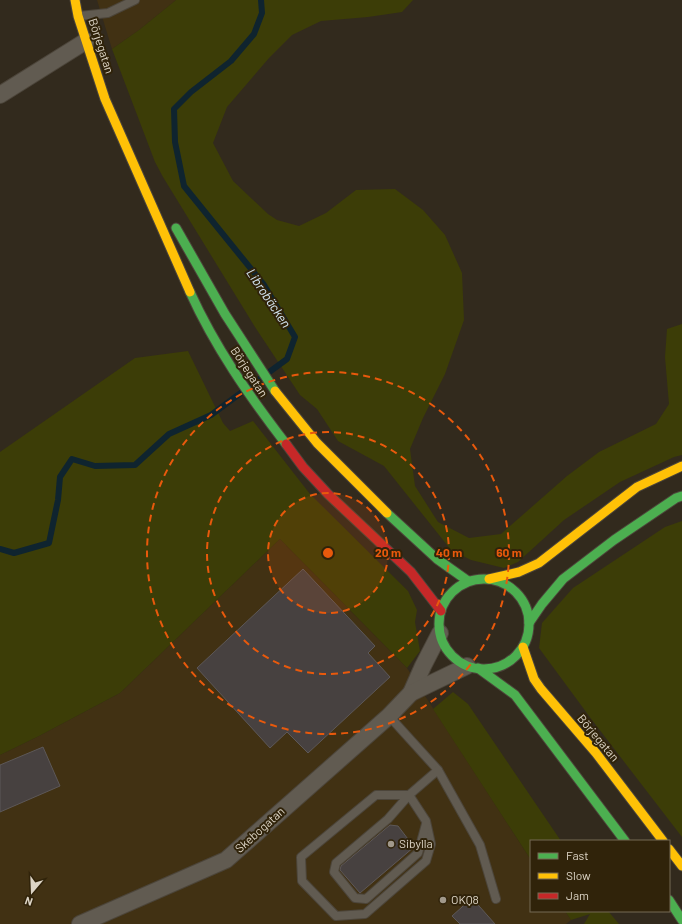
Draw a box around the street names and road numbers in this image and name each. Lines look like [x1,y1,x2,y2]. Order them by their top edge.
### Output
street label: Börjegatan [86,16,117,75]
street label: Börjegatan [228,344,271,399]
street label: Börjegatan [575,711,622,764]
street label: Skebogatan [232,803,287,855]

